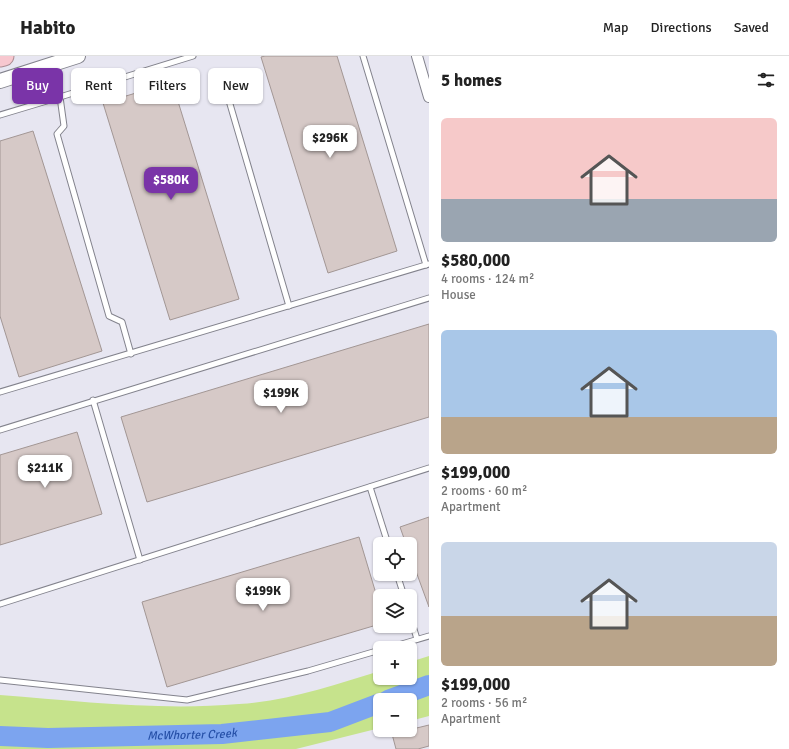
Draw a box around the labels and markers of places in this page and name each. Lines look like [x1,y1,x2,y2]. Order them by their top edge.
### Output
pin: $296K [302,125,358,159]
pin: $580K [143,167,199,201]
pin: $199K [253,380,309,414]
pin: $211K [17,455,73,489]
pin: $199K [235,578,291,612]

